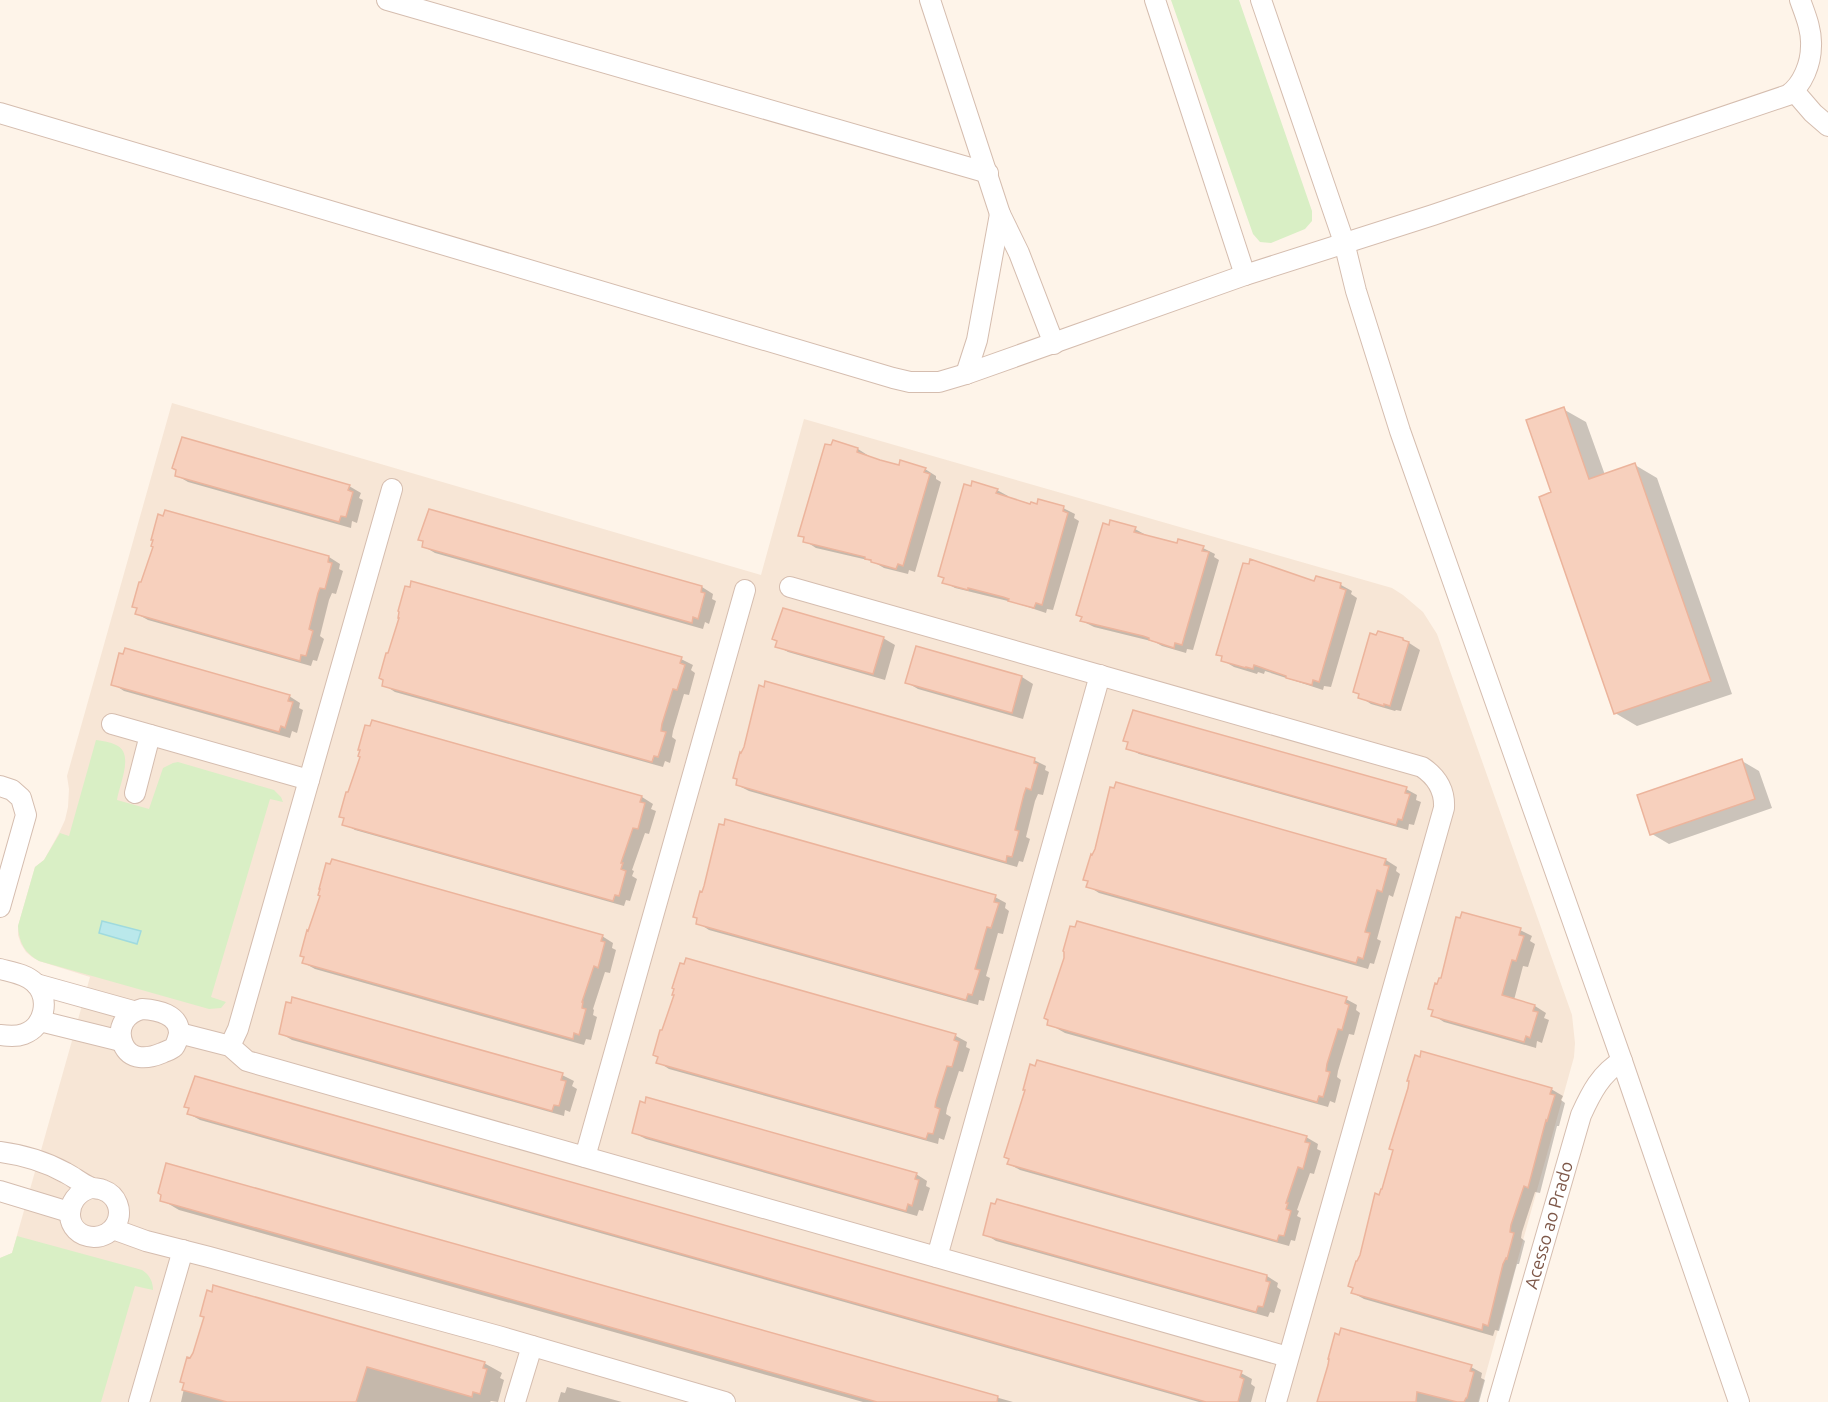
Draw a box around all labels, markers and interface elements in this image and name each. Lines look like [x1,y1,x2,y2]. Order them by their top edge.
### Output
street label: Acesso ao Prado [1520,1159,1576,1291]

